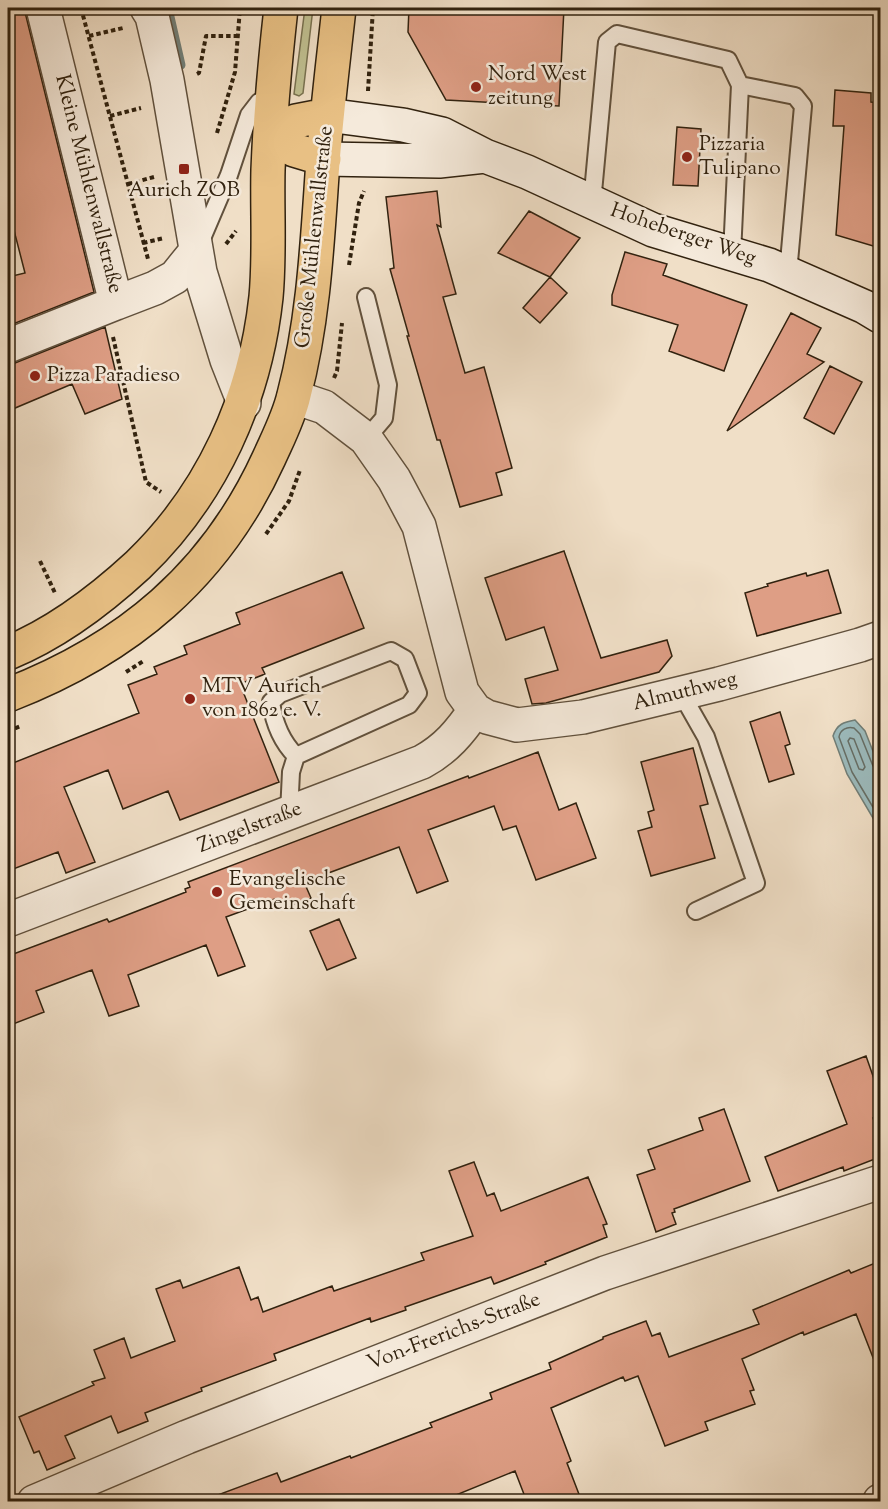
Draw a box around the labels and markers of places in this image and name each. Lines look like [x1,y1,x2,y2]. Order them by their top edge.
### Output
place label: Nord West zeitung [488,60,587,114]
marker: Nord West zeitung [469,80,483,94]
place label: Pizzaria Tulipano [699,130,781,184]
marker: Pizzaria Tulipano [680,150,694,164]
marker: Aurich ZOB [177,162,191,176]
place label: Aurich ZOB [128,176,240,206]
place label: Pizza Paradieso [47,361,180,391]
marker: Pizza Paradieso [28,369,42,383]
place label: MTV Aurich von 1862 e. V. [202,672,322,726]
marker: MTV Aurich von 1862 e. V. [183,692,197,706]
place label: Evangelische Gemeinschaft [229,865,355,919]
marker: Evangelische Gemeinschaft [210,885,224,899]

